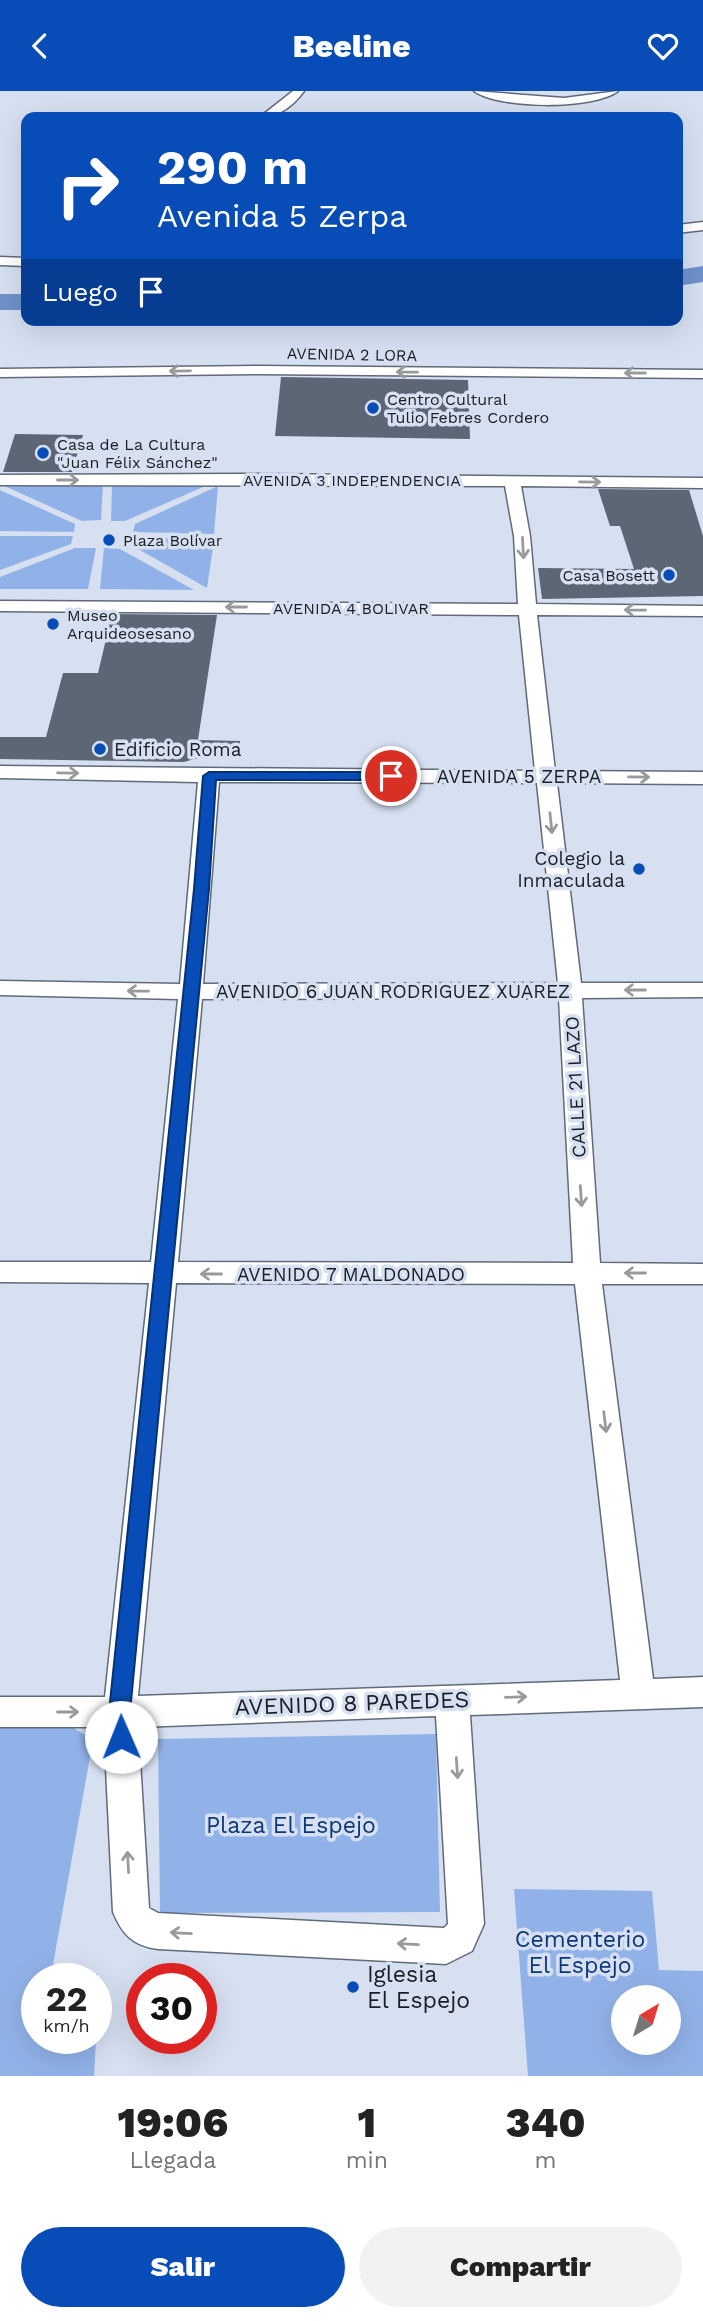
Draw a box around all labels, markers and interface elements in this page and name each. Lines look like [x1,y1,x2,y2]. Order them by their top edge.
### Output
icon: back [21,27,59,65]
text: Beeline [292,27,411,65]
icon: heart [644,27,682,65]
text: 290 m [157,138,308,196]
icon: right [42,140,133,231]
text: Avenida 5 Zerpa [157,197,407,235]
icon: arrive [132,273,170,311]
text: Luego [42,277,118,307]
street label: AVENIDA 2 LORA [287,344,418,365]
one-way arrow [169,364,192,378]
one-way arrow [396,365,419,379]
one-way arrow [624,366,647,380]
place label: Centro Cultural Tulio Febres Cordero [387,390,549,427]
marker: Centro Cultural Tulio Febres Cordero [365,400,381,416]
place label: Casa de La Cultura "Juan Félix Sánchez" [57,435,218,472]
marker: Casa de La Cultura "Juan Félix Sánchez" [35,445,51,461]
street label: AVENIDA 3 INDEPENDENCIA [243,471,461,490]
one-way arrow [56,473,79,487]
one-way arrow [578,475,601,489]
place label: Plaza Bolívar [123,531,223,550]
marker: Plaza Bolívar [101,532,117,548]
one-way arrow [517,536,530,559]
place label: Casa Bosett [563,566,655,585]
marker: Casa Bosett [661,567,677,583]
street label: AVENIDA 4 BOLIVAR [273,599,429,618]
one-way arrow [225,601,248,614]
one-way arrow [624,603,647,617]
place label: Museo Arquideosesano [67,606,192,643]
marker: Museo Arquideosesano [45,616,61,632]
place label: Edificio Roma [114,738,242,761]
marker: Edificio Roma [92,741,108,757]
pin [361,746,421,806]
icon: arrive [372,757,410,795]
street label: AVENIDA 5 ZERPA [437,765,602,788]
one-way arrow [56,766,79,780]
one-way arrow [627,770,650,784]
one-way arrow [545,811,558,834]
place label: Colegio la Inmaculada [517,847,625,892]
marker: Colegio la Inmaculada [631,861,647,877]
street label: AVENIDO 6 JUAN RODRIGUEZ XUAREZ [216,980,570,1003]
one-way arrow [624,983,647,997]
one-way arrow [127,984,150,997]
street label: CALLE 21 LAZO [560,1016,591,1158]
one-way arrow [575,1184,588,1207]
street label: AVENIDO 7 MALDONADO [237,1263,465,1286]
one-way arrow [200,1267,223,1281]
one-way arrow [624,1267,647,1280]
one-way arrow [598,1411,611,1433]
street label: AVENIDO 8 PAREDES [234,1686,470,1721]
one-way arrow [504,1691,527,1704]
position arrow [84,1700,158,1774]
one-way arrow [56,1705,79,1719]
one-way arrow [450,1756,463,1779]
park label: Plaza El Espejo [206,1812,376,1839]
one-way arrow [122,1851,135,1874]
one-way arrow [169,1926,192,1939]
park label: Cementerio El Espejo [515,1926,645,1979]
one-way arrow [397,1938,420,1951]
place label: Iglesia El Espejo [367,1961,470,2014]
speed limit sign: 30 [126,1963,217,2054]
text: 22 [46,1978,87,2020]
marker: Iglesia El Espejo [345,1979,361,1995]
north arrow [611,1985,681,2055]
map controls [611,1985,681,2055]
text: km/h [43,2015,90,2036]
text: 19:06 [117,2098,228,2147]
text: 1 [357,2098,376,2147]
text: 340 [505,2098,586,2147]
text: Llegada [129,2147,216,2174]
text: min [346,2147,388,2174]
text: m [535,2147,556,2174]
button: Salir [21,2227,345,2307]
button: Compartir [359,2227,682,2307]

